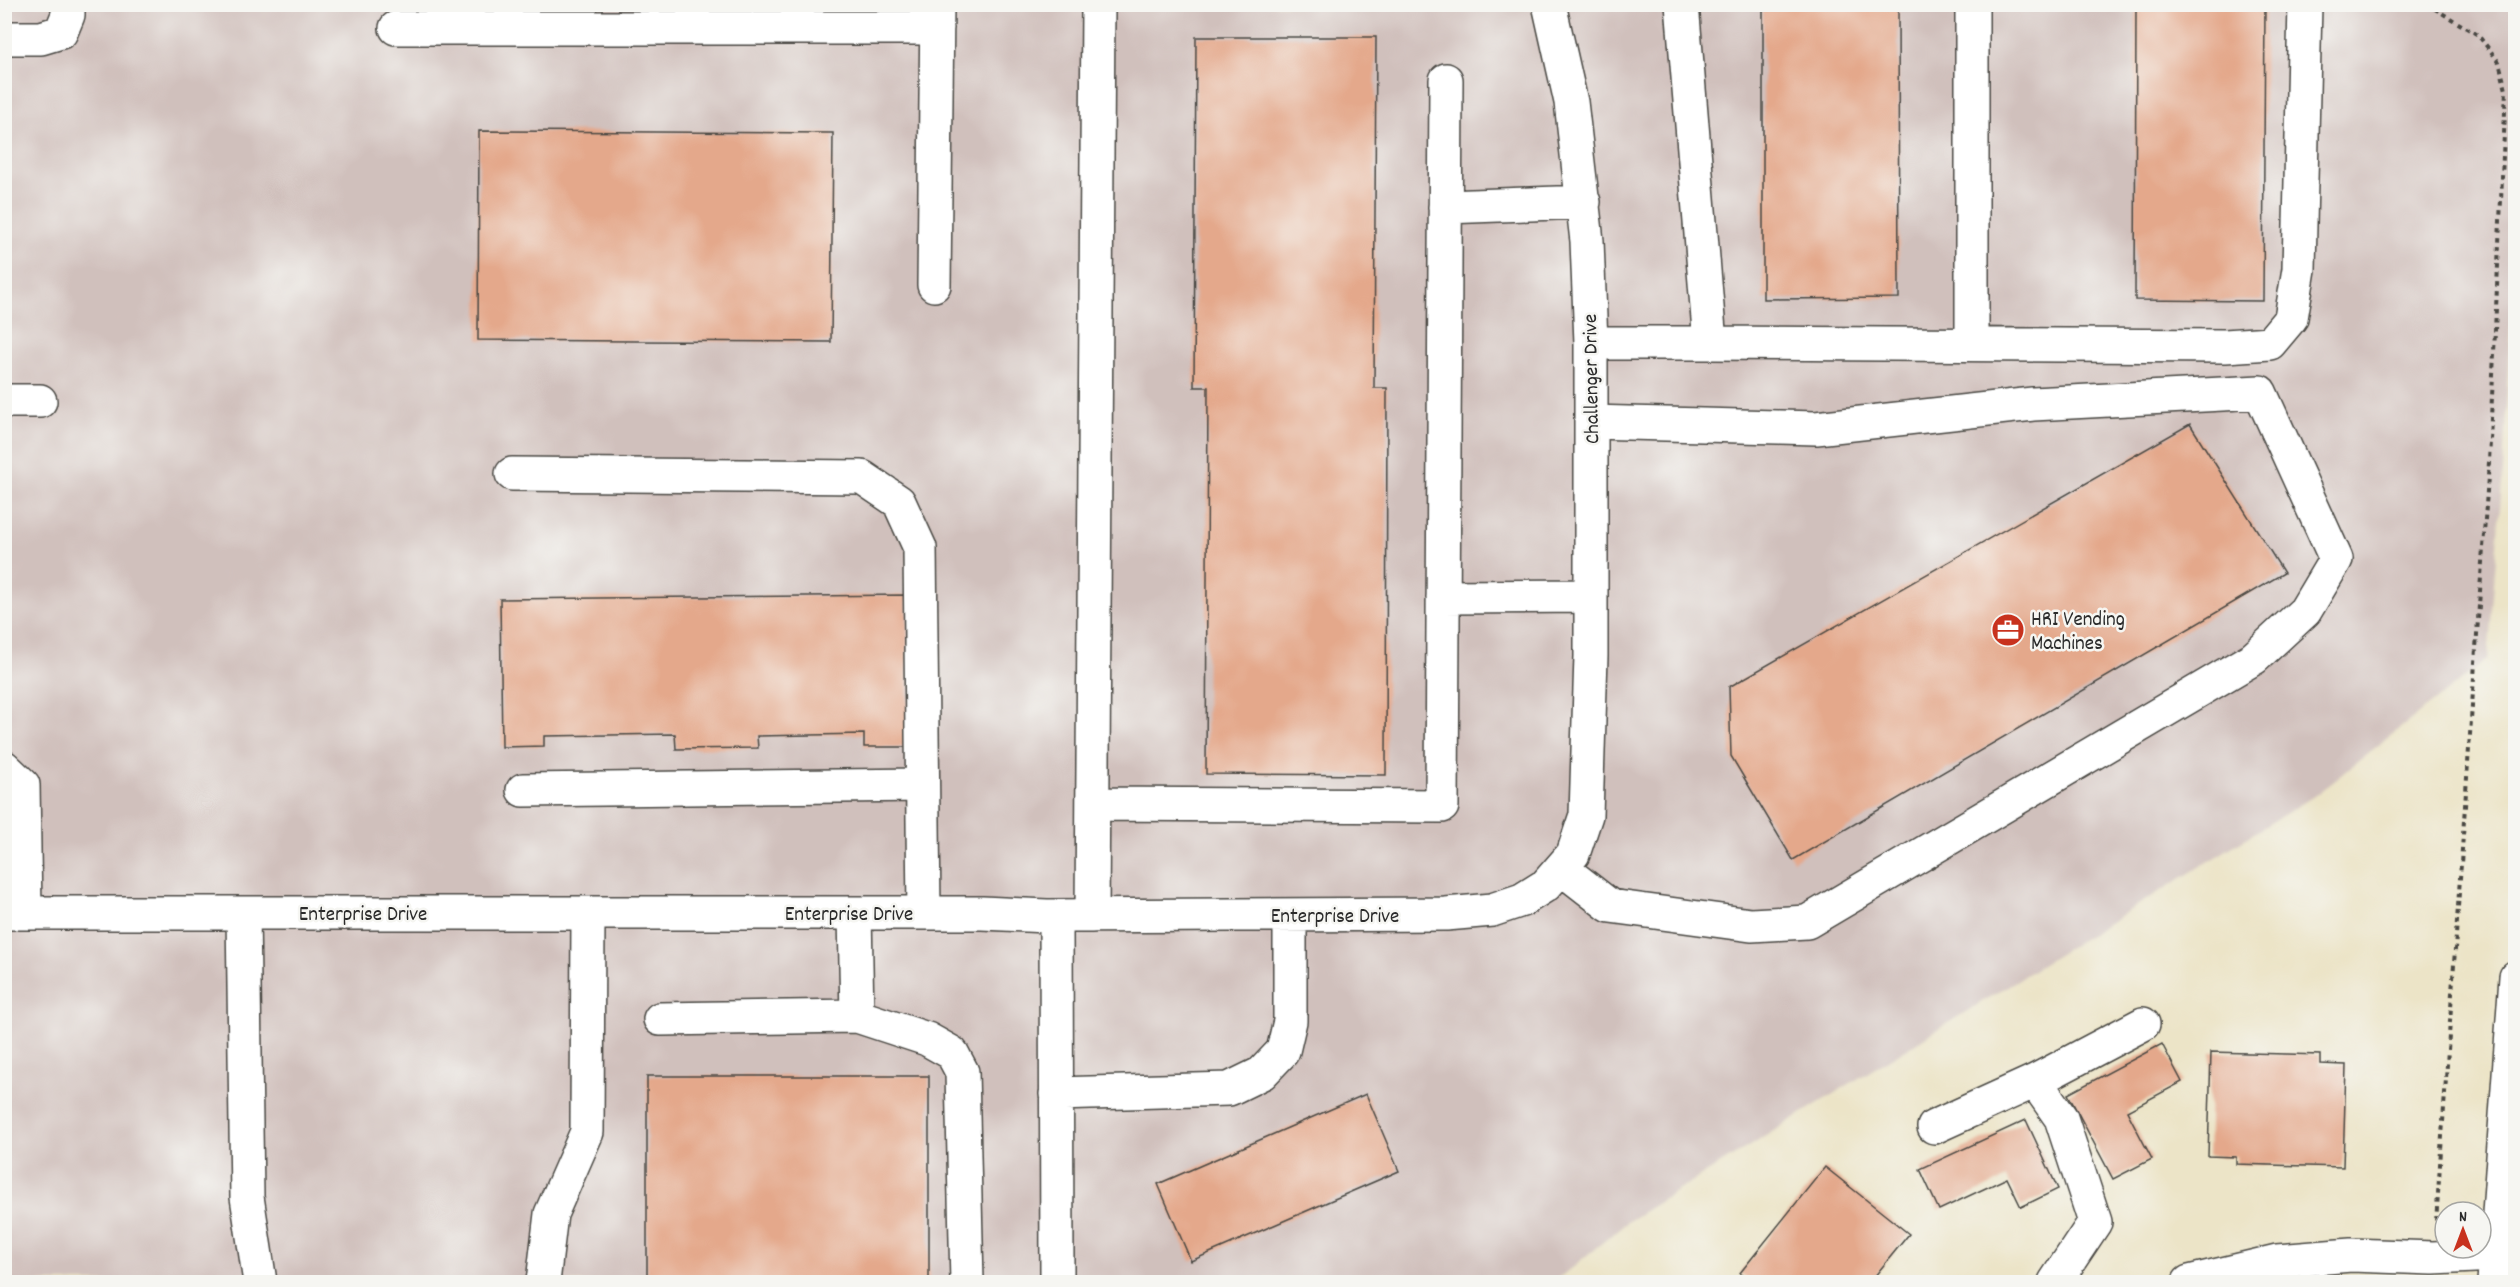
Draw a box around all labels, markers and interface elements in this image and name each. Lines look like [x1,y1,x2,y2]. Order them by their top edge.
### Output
street label: Challenger Drive [1577,314,1609,444]
place label: HRI Vending Machines [2031,606,2125,660]
office icon: HRI Vending Machines [1990,612,2026,648]
street label: Enterprise Drive [299,901,427,931]
street label: Enterprise Drive [785,901,913,931]
street label: Enterprise Drive [1271,903,1399,933]
north arrow [2433,1200,2493,1260]
text: N [2459,1206,2467,1229]

